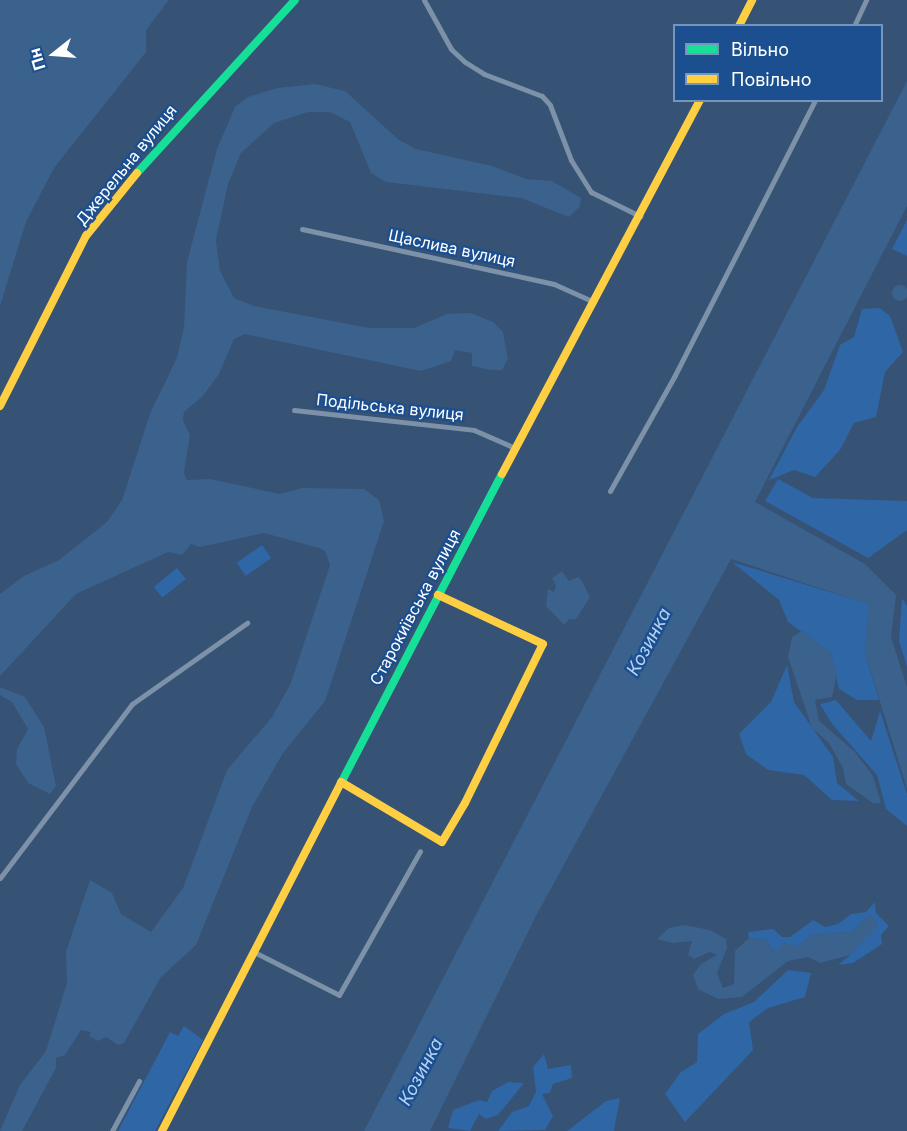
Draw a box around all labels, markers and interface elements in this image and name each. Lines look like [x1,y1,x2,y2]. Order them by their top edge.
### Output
north arrow [24,24,84,84]
legend [673,24,883,102]
text: Вільно [731,39,789,60]
text: Пн [24,46,50,73]
text: Повільно [731,69,812,90]
street label: Джерельна вулиця [71,101,181,229]
street label: Щаслива вулиця [387,225,517,271]
street label: Подільська вулиця [315,390,465,424]
street label: Старокиївська вулиця [366,526,464,688]
water label: Козинка [622,605,676,679]
water label: Козинка [394,1035,448,1109]

